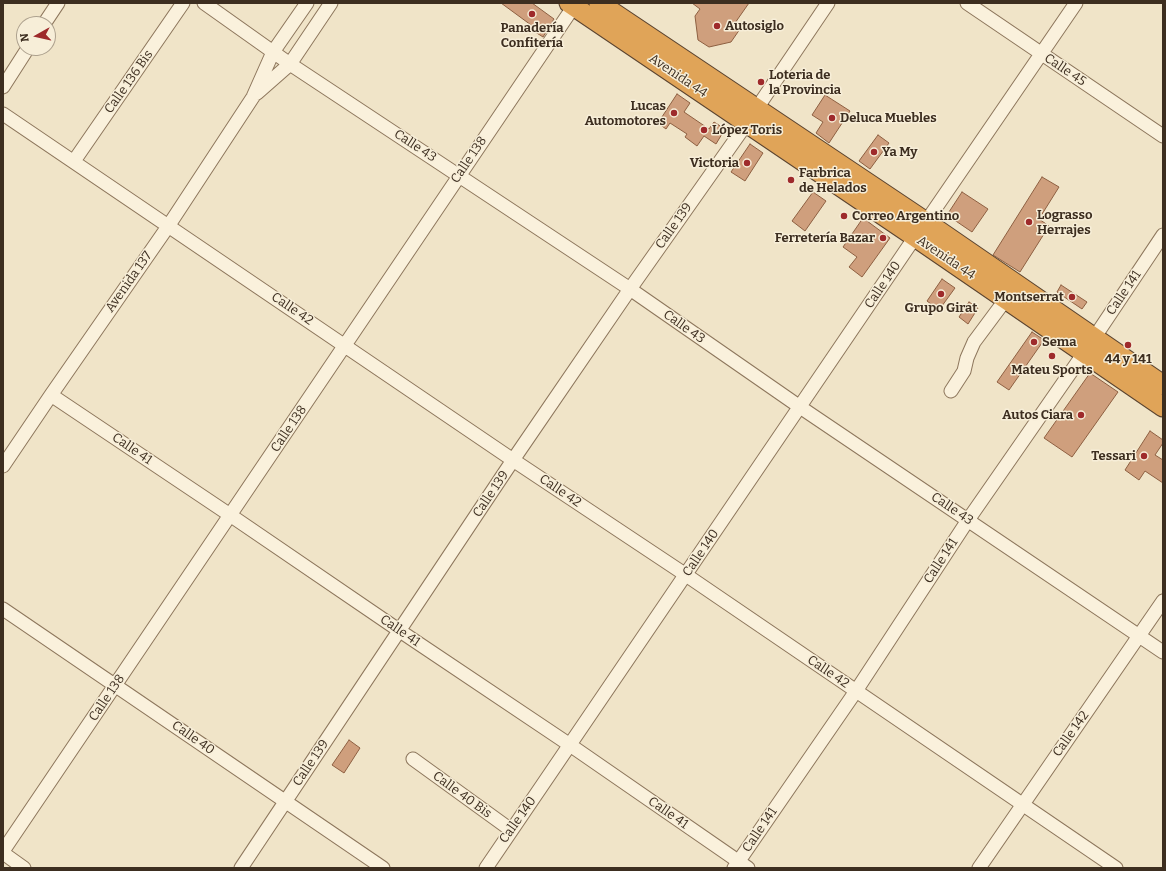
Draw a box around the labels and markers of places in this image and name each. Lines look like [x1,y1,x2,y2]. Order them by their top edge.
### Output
marker: Panadería Confitería [527,9,537,19]
place label: Autosiglo [725,18,784,34]
place label: Panadería Confitería [501,20,563,51]
marker: Autosiglo [712,21,722,31]
place label: Loteria de la Provincia [769,67,841,98]
marker: Loteria de la Provincia [756,77,766,87]
place label: Lucas Automotores [585,98,666,129]
marker: Lucas Automotores [669,108,679,118]
place label: Deluca Muebles [840,110,937,126]
marker: Deluca Muebles [827,113,837,123]
place label: López Toris [712,122,782,138]
marker: López Toris [699,125,709,135]
place label: Ya My [882,144,917,160]
marker: Ya My [869,147,879,157]
place label: Victoria [690,155,739,171]
marker: Victoria [742,158,752,168]
place label: Farbrica de Helados [799,165,867,196]
marker: Farbrica de Helados [786,175,796,185]
place label: Lograsso Herrajes [1037,207,1092,238]
place label: Correo Argentino [852,208,959,224]
marker: Correo Argentino [839,211,849,221]
marker: Lograsso Herrajes [1024,217,1034,227]
place label: Ferretería Bazar [775,230,875,246]
marker: Ferretería Bazar [878,233,888,243]
marker: Grupo Girat [936,289,946,299]
place label: Montserrat [994,289,1064,305]
marker: Montserrat [1067,292,1077,302]
place label: Grupo Girat [905,300,977,316]
place label: Sema [1042,334,1077,350]
marker: Sema [1029,337,1039,347]
marker: 44 y 141 [1123,340,1133,350]
marker: Mateu Sports [1047,351,1057,361]
place label: 44 y 141 [1104,351,1152,367]
place label: Mateu Sports [1011,362,1093,378]
place label: Autos Ciara [1002,407,1073,423]
marker: Autos Ciara [1076,410,1086,420]
place label: Tessari [1091,448,1136,464]
marker: Tessari [1139,451,1149,461]

